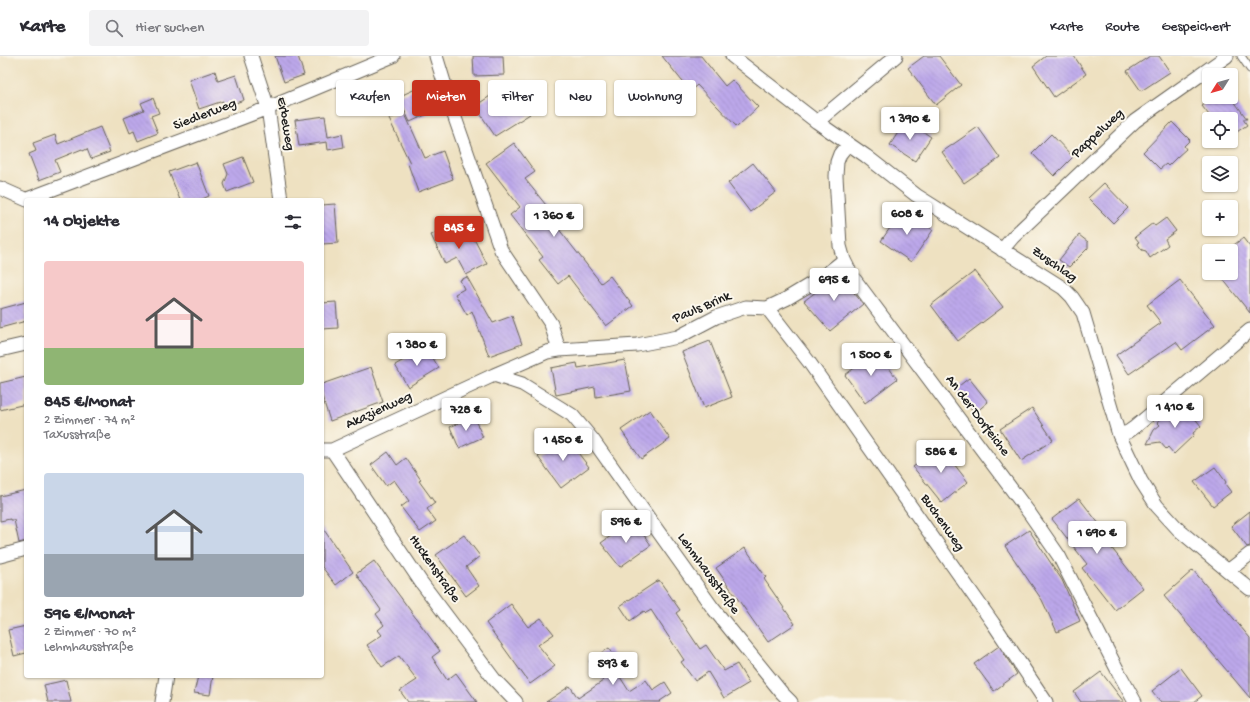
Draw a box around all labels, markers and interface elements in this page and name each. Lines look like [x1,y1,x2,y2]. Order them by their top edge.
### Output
search box [89,10,369,46]
text: Karte [20,16,65,39]
icon: search [103,17,125,39]
text: Hier suchen [135,19,204,37]
text: Karte [1050,19,1083,36]
text: Route [1105,19,1139,36]
text: Gespeichert [1161,19,1230,36]
north arrow [1202,68,1238,104]
map controls [1202,68,1238,280]
chip: Kaufen [336,80,404,116]
chip: Mieten [412,80,480,116]
chip: Filter [488,80,547,116]
chip: Neu [555,80,606,116]
chip: Wohnung [614,80,696,116]
street label: Siedlerweg [171,95,239,135]
street label: Erbeweg [272,96,298,152]
street label: Pappelweg [1067,105,1128,163]
pin: 1 390 € [873,107,947,141]
text: 1 390 € [890,112,930,127]
button: locate [1202,112,1238,148]
button: layers [1202,156,1238,192]
button: + [1202,200,1238,236]
pin: 608 € [879,202,935,236]
pin: 1 360 € [517,204,591,238]
text: 608 € [891,207,923,222]
text: 1 360 € [534,209,574,224]
icon: filters [282,211,304,233]
text: 14 Objekte [44,212,119,232]
pin: 845 € [431,216,487,250]
text: 845 € [444,221,474,236]
street label: Zuschlag [1028,243,1080,287]
button: − [1202,244,1238,280]
pin: 695 € [806,268,862,302]
text: 695 € [819,273,849,288]
icon: home [138,287,210,359]
street label: Pauls Brink [669,287,735,328]
pin: 1 380 € [380,333,454,367]
text: 1 380 € [397,338,437,353]
pin: 1 500 € [834,343,908,377]
text: 1 500 € [851,348,891,363]
street label: An der Dorfeiche [941,372,1014,461]
street label: Akazienweg [343,388,415,434]
text: 845 €/Monat [44,393,134,413]
pin: 1 410 € [1138,395,1212,429]
pin: 728 € [438,398,494,432]
text: 1 410 € [1156,400,1194,415]
text: 728 € [450,403,482,418]
text: 2 Zimmer · 74 m² [44,413,135,428]
text: Taxusstraße [44,428,110,443]
pin: 1 450 € [526,428,600,462]
text: 1 450 € [543,433,583,448]
pin: 586 € [913,440,969,474]
text: 586 € [925,445,957,460]
street label: Buchenweg [916,490,968,555]
icon: home [138,499,210,571]
pin: 596 € [598,510,654,544]
text: 596 € [611,515,641,530]
pin: 1 690 € [1060,521,1134,555]
text: 1 690 € [1077,526,1117,541]
street label: Lehmhausstraße [673,530,744,619]
street label: Huckenstraße [404,532,464,607]
text: 596 €/Monat [44,605,133,625]
text: 2 Zimmer · 70 m² [44,625,136,640]
text: Lehmhausstraße [44,640,133,655]
pin: 593 € [585,652,641,686]
text: 593 € [598,657,628,672]

